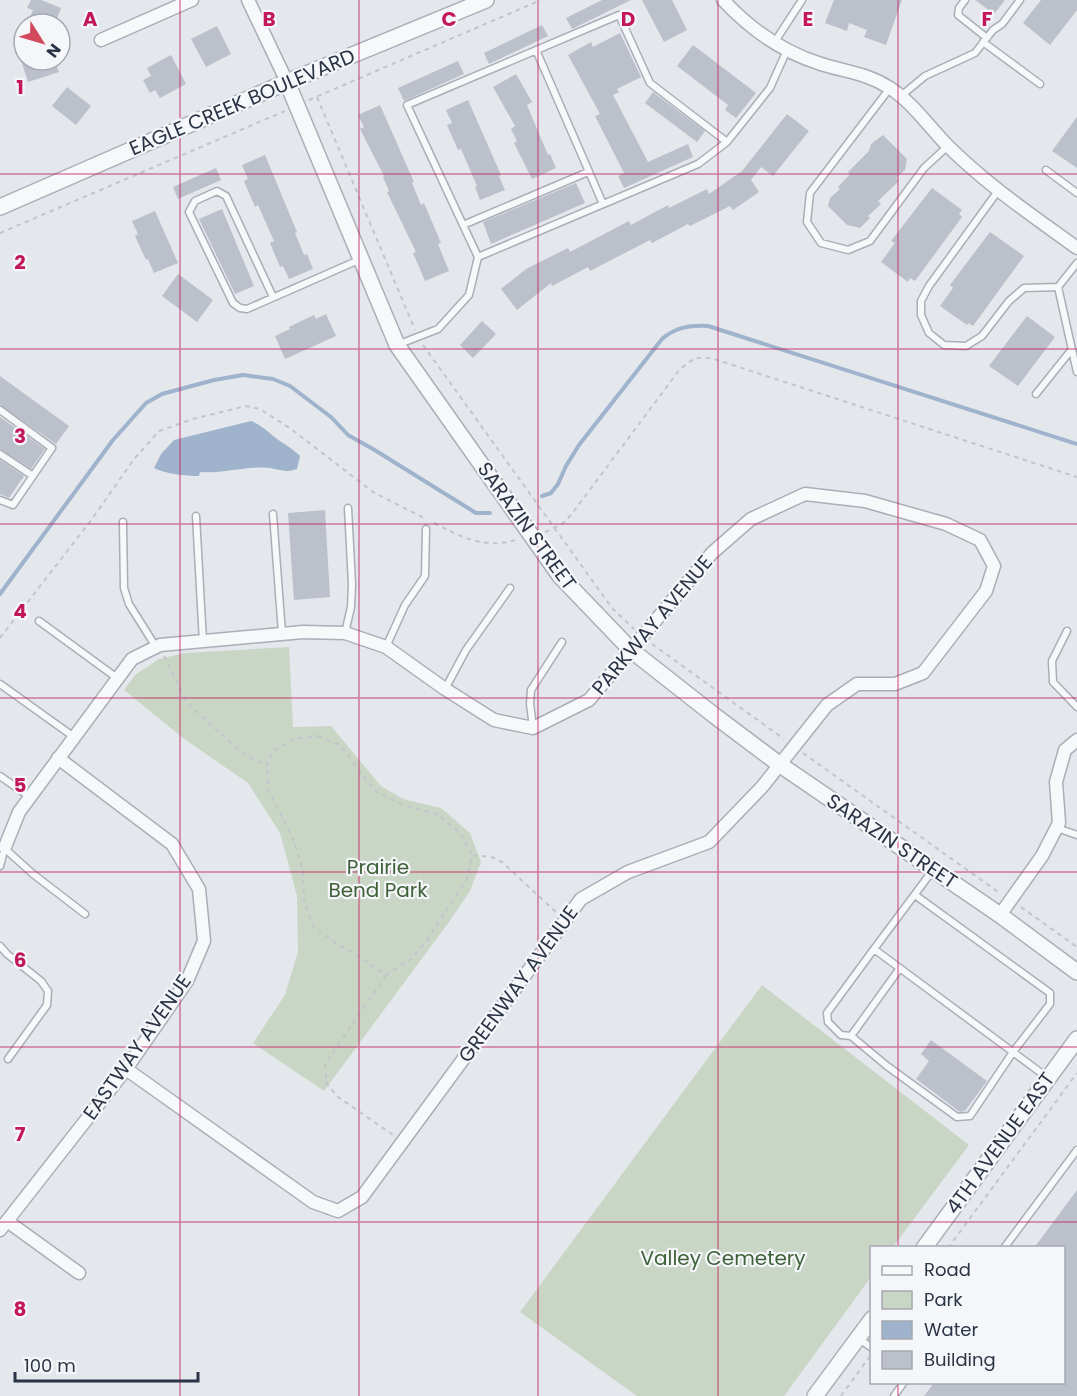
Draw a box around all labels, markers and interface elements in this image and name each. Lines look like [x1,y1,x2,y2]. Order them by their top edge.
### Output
text: A [83,5,98,33]
text: B [262,5,276,33]
text: C [441,5,457,33]
text: D [621,5,635,33]
text: E [803,5,813,33]
text: F [982,5,993,33]
north arrow [12,12,72,72]
text: N [41,39,66,62]
street label: EAGLE CREEK BOULEVARD [125,42,359,162]
text: 1 [16,73,24,101]
text: 2 [14,248,26,276]
text: 3 [14,422,26,450]
street label: SARAZIN STREET [471,456,583,596]
street label: PARKWAY AVENUE [585,549,719,701]
text: 4 [13,597,27,625]
text: 5 [14,771,27,799]
street label: SARAZIN STREET [821,787,963,895]
park label: Prairie Bend Park [328,853,428,904]
street label: GREENWAY AVENUE [452,900,584,1068]
text: 6 [14,946,26,974]
street label: EASTWAY AVENUE [76,969,198,1125]
street label: 4TH AVENUE EAST [939,1066,1061,1220]
text: 7 [15,1120,26,1148]
park label: Valley Cemetery [640,1244,806,1272]
legend [870,1246,1065,1384]
text: Road [924,1257,971,1282]
text: Park [924,1287,963,1312]
text: 8 [14,1295,26,1323]
text: Water [924,1317,978,1342]
scale bar [15,1345,198,1383]
text: Building [924,1347,996,1372]
text: 100 m [24,1353,76,1378]

